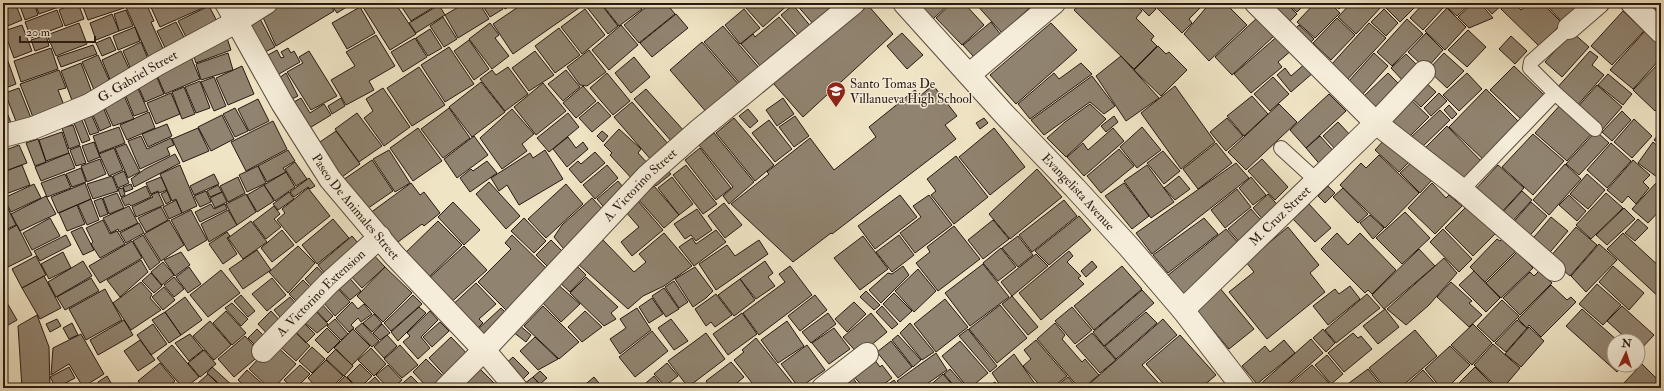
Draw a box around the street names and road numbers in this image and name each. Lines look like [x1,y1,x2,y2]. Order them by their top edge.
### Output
street label: G. Gabriel Street [95,47,180,106]
street label: A. Victorino Street [600,145,680,226]
street label: Evangelista Avenue [1038,150,1118,234]
street label: Paseo De Animales Street [308,151,403,263]
street label: M. Cruz Street [1246,183,1314,249]
street label: A. Victorino Extension [273,246,369,341]

